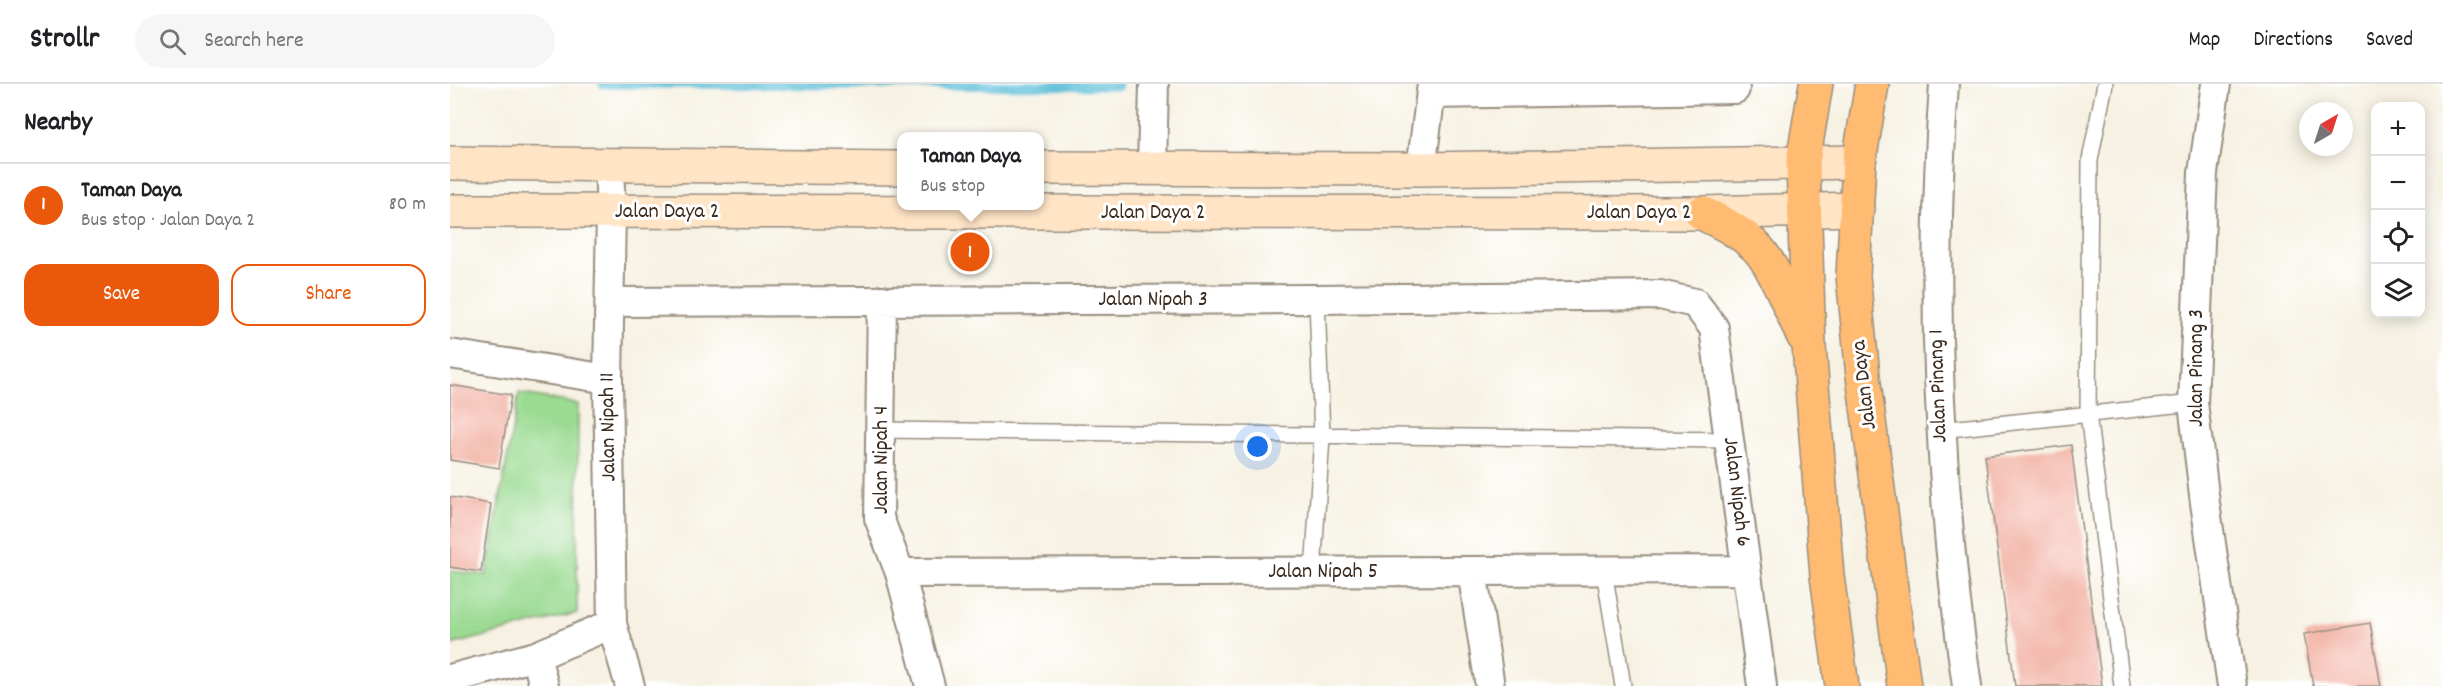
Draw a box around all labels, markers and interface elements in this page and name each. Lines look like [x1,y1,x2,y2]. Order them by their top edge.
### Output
search box [135,14,555,68]
text: Strollr [30,21,99,61]
icon: search [156,25,189,58]
text: Search here [204,26,304,57]
text: Map [2189,26,2220,56]
text: Directions [2253,26,2333,56]
text: Saved [2366,26,2413,56]
north arrow [2299,102,2353,156]
map controls [2371,102,2425,318]
button: + [2371,102,2425,156]
text: Nearby [24,105,92,142]
popup [897,132,1044,210]
text: Taman Daya [920,142,1021,173]
button: − [2371,156,2425,210]
text: Bus stop [920,173,985,201]
text: Taman Daya [81,176,182,207]
text: 1 [41,191,46,219]
text: 80 m [389,191,426,219]
street label: Jalan Daya 2 [615,197,719,228]
street label: Jalan Daya 2 [1101,198,1205,229]
street label: Jalan Daya 2 [1587,198,1691,229]
text: Bus stop · Jalan Daya 2 [81,207,255,235]
button: locate [2371,210,2425,264]
pin: 1 [950,230,990,274]
button: Save [24,264,219,326]
button: Share [231,264,426,326]
button: layers [2371,264,2425,318]
street label: Jalan Nipah 3 [1098,285,1208,316]
street label: Jalan Pinang 3 [2182,309,2213,427]
street label: Jalan Pinang 1 [1922,329,1956,443]
street label: Jalan Daya [1844,338,1886,432]
street label: Jalan Nipah 11 [593,372,625,482]
street label: Jalan Nipah 4 [867,406,898,514]
your location [1243,432,1272,461]
street label: Jalan Nipah 6 [1714,435,1758,549]
street label: Jalan Nipah 5 [1268,557,1378,588]

